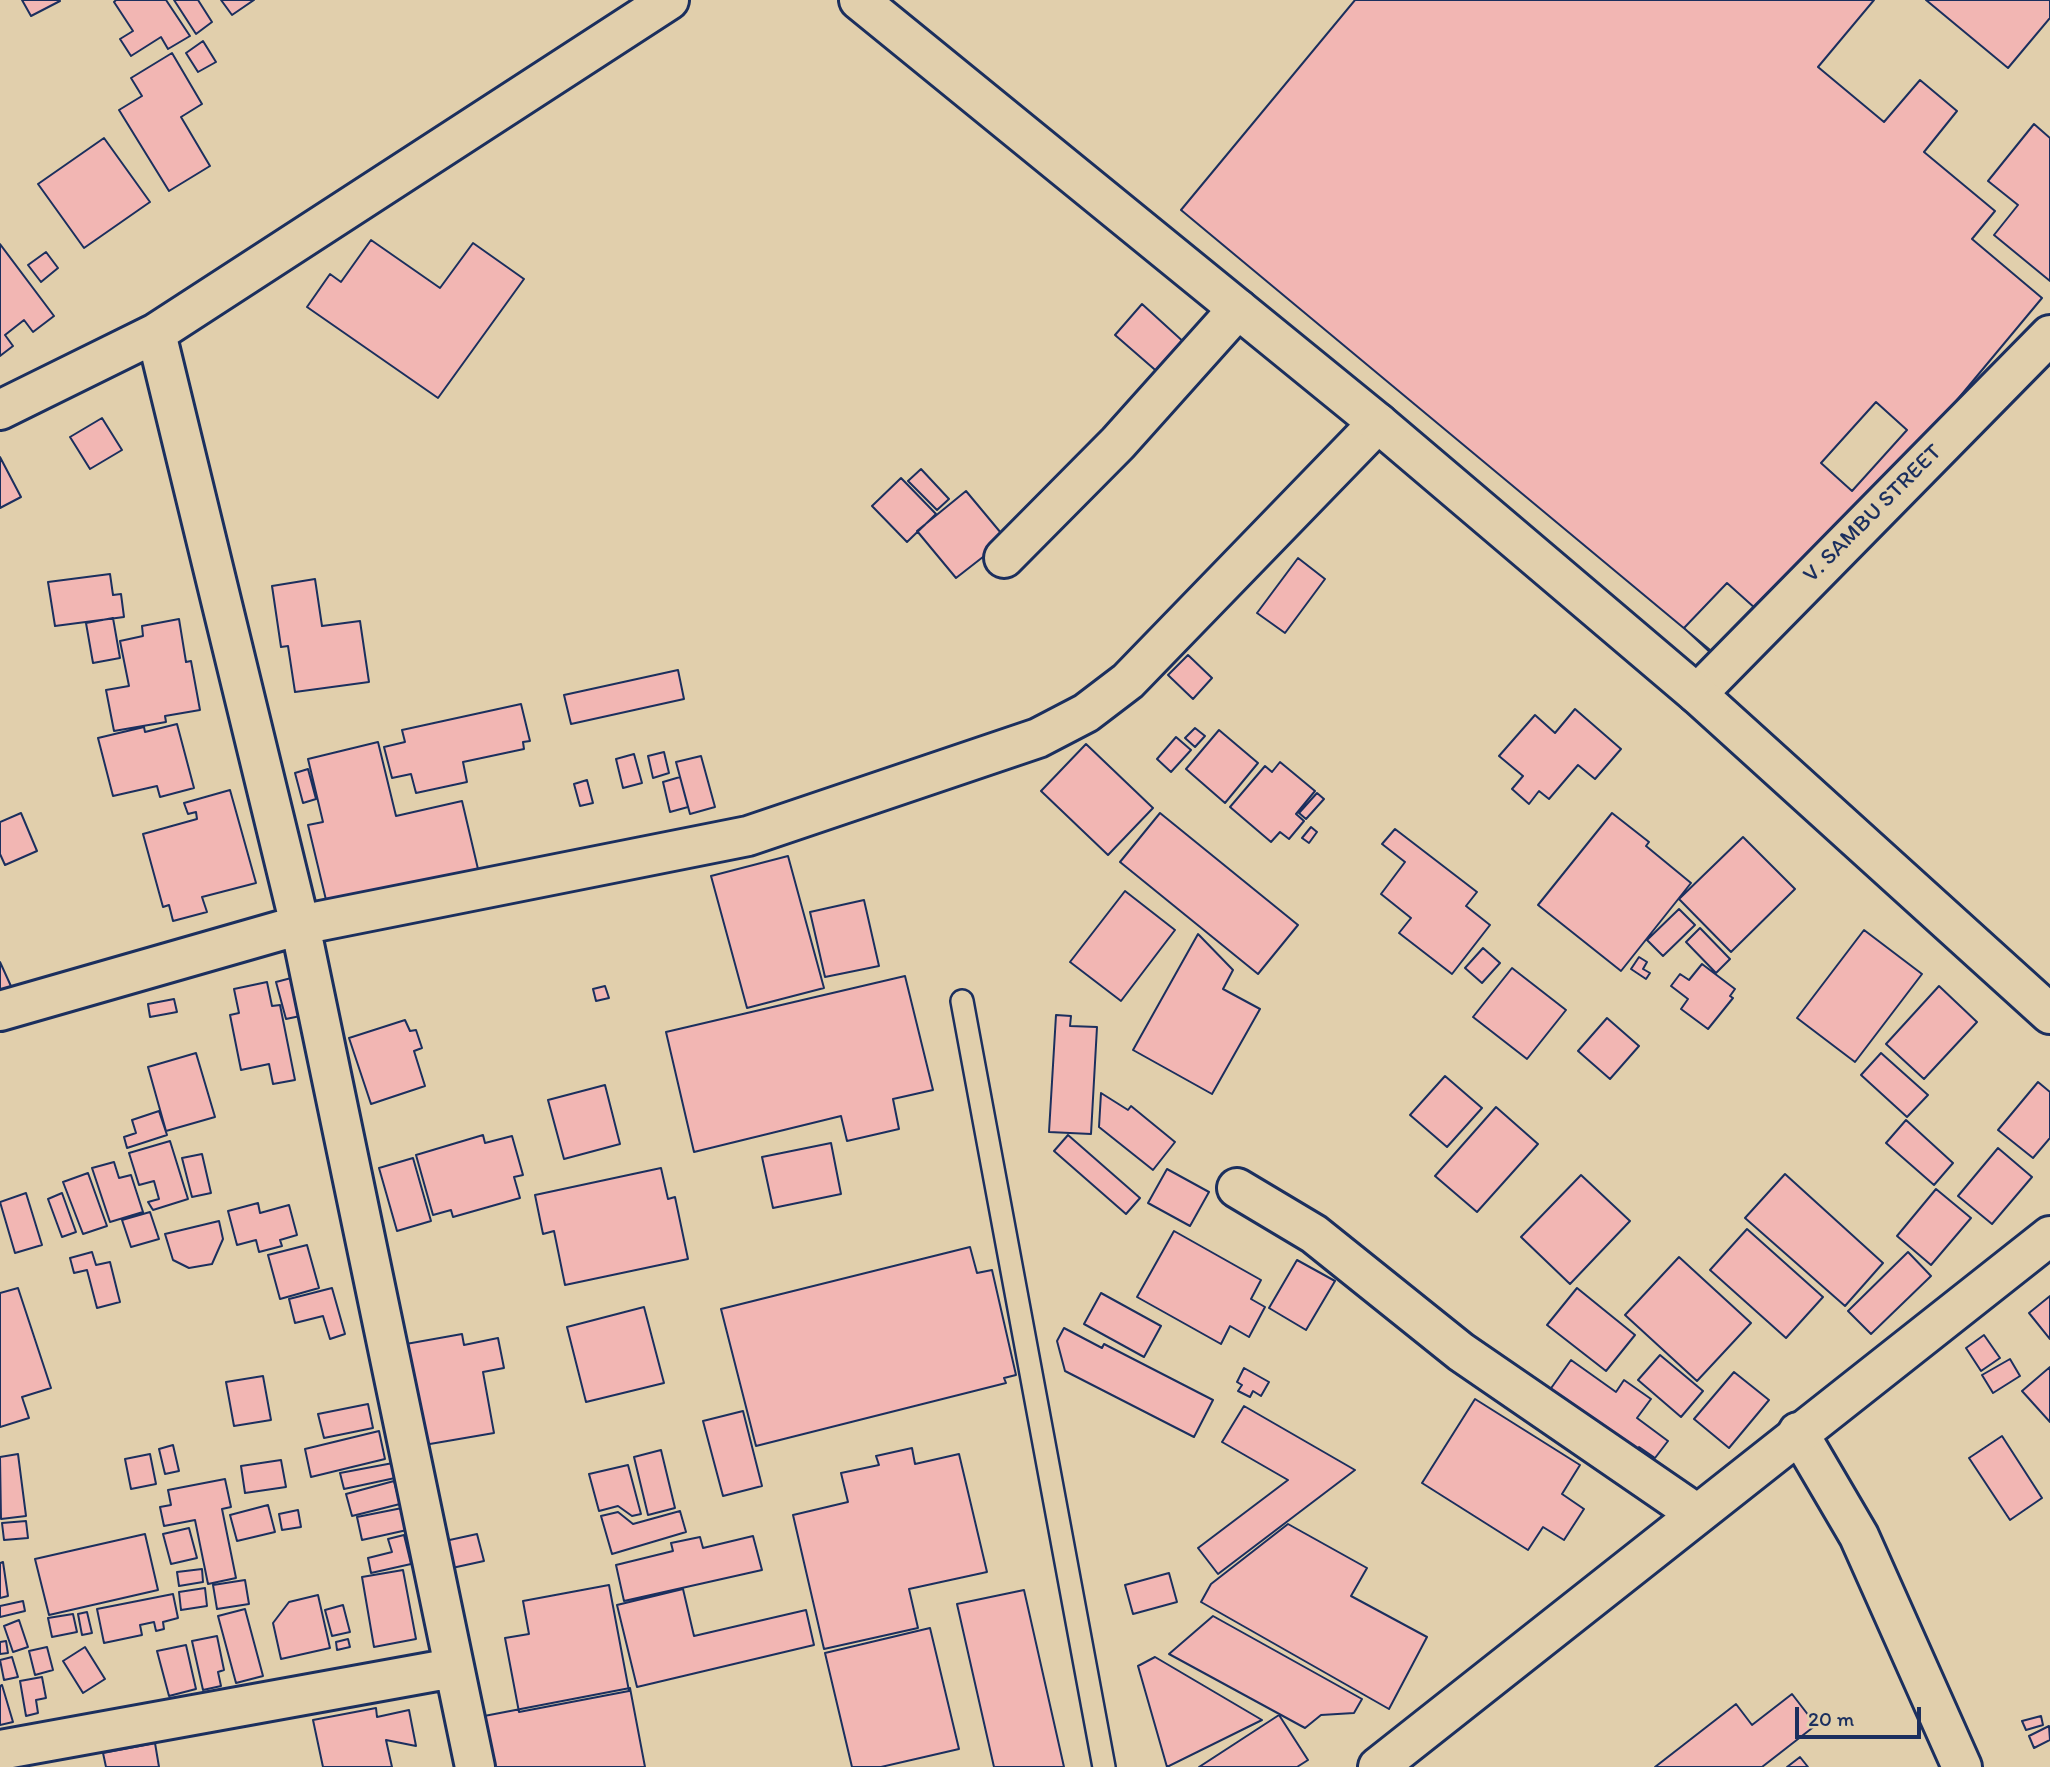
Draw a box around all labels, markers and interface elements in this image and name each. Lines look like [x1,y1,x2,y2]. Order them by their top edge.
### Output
street label: V. SAMBU STREET [1798,439,1948,589]
scale bar [1798,1694,1924,1738]
text: 20 m [1808,1706,1854,1731]

